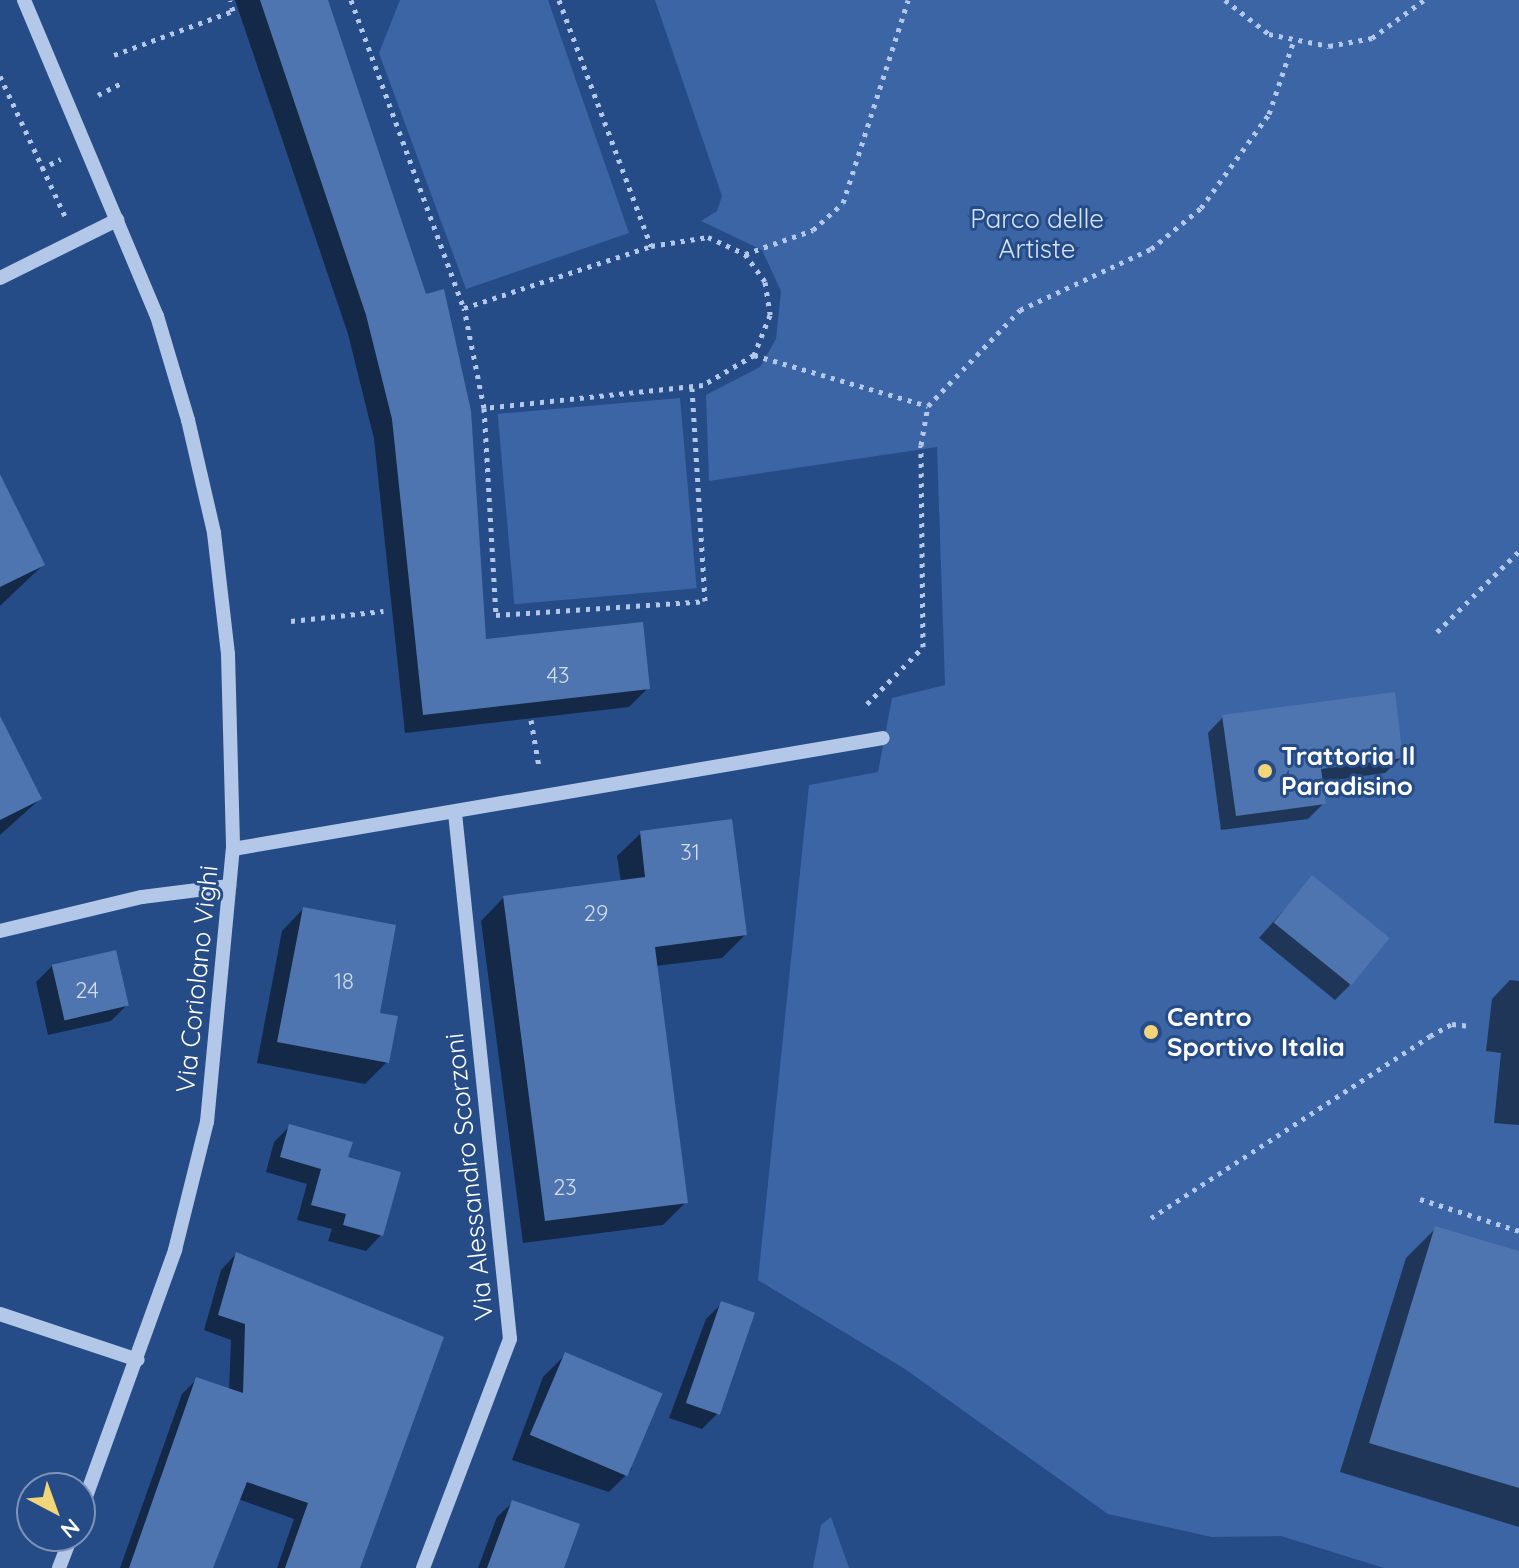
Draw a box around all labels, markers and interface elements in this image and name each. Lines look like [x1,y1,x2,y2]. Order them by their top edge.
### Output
park label: Parco delle Artiste [970,203,1104,264]
house number: 43 [546,663,570,689]
place label: Trattoria Il Paradisino [1281,740,1416,802]
marker: Trattoria Il Paradisino [1256,762,1274,780]
house number: 31 [680,840,700,866]
street label: Via Coriolano Vighi [170,864,224,1094]
house number: 29 [584,901,608,927]
house number: 18 [334,969,354,995]
house number: 24 [75,978,99,1004]
place label: Centro Sportivo Italia [1167,1001,1345,1062]
marker: Centro Sportivo Italia [1142,1023,1160,1041]
street label: Via Alessandro Scorzoni [438,1032,500,1322]
house number: 23 [553,1175,577,1201]
north arrow [16,1472,96,1552]
text: N [55,1513,86,1544]

